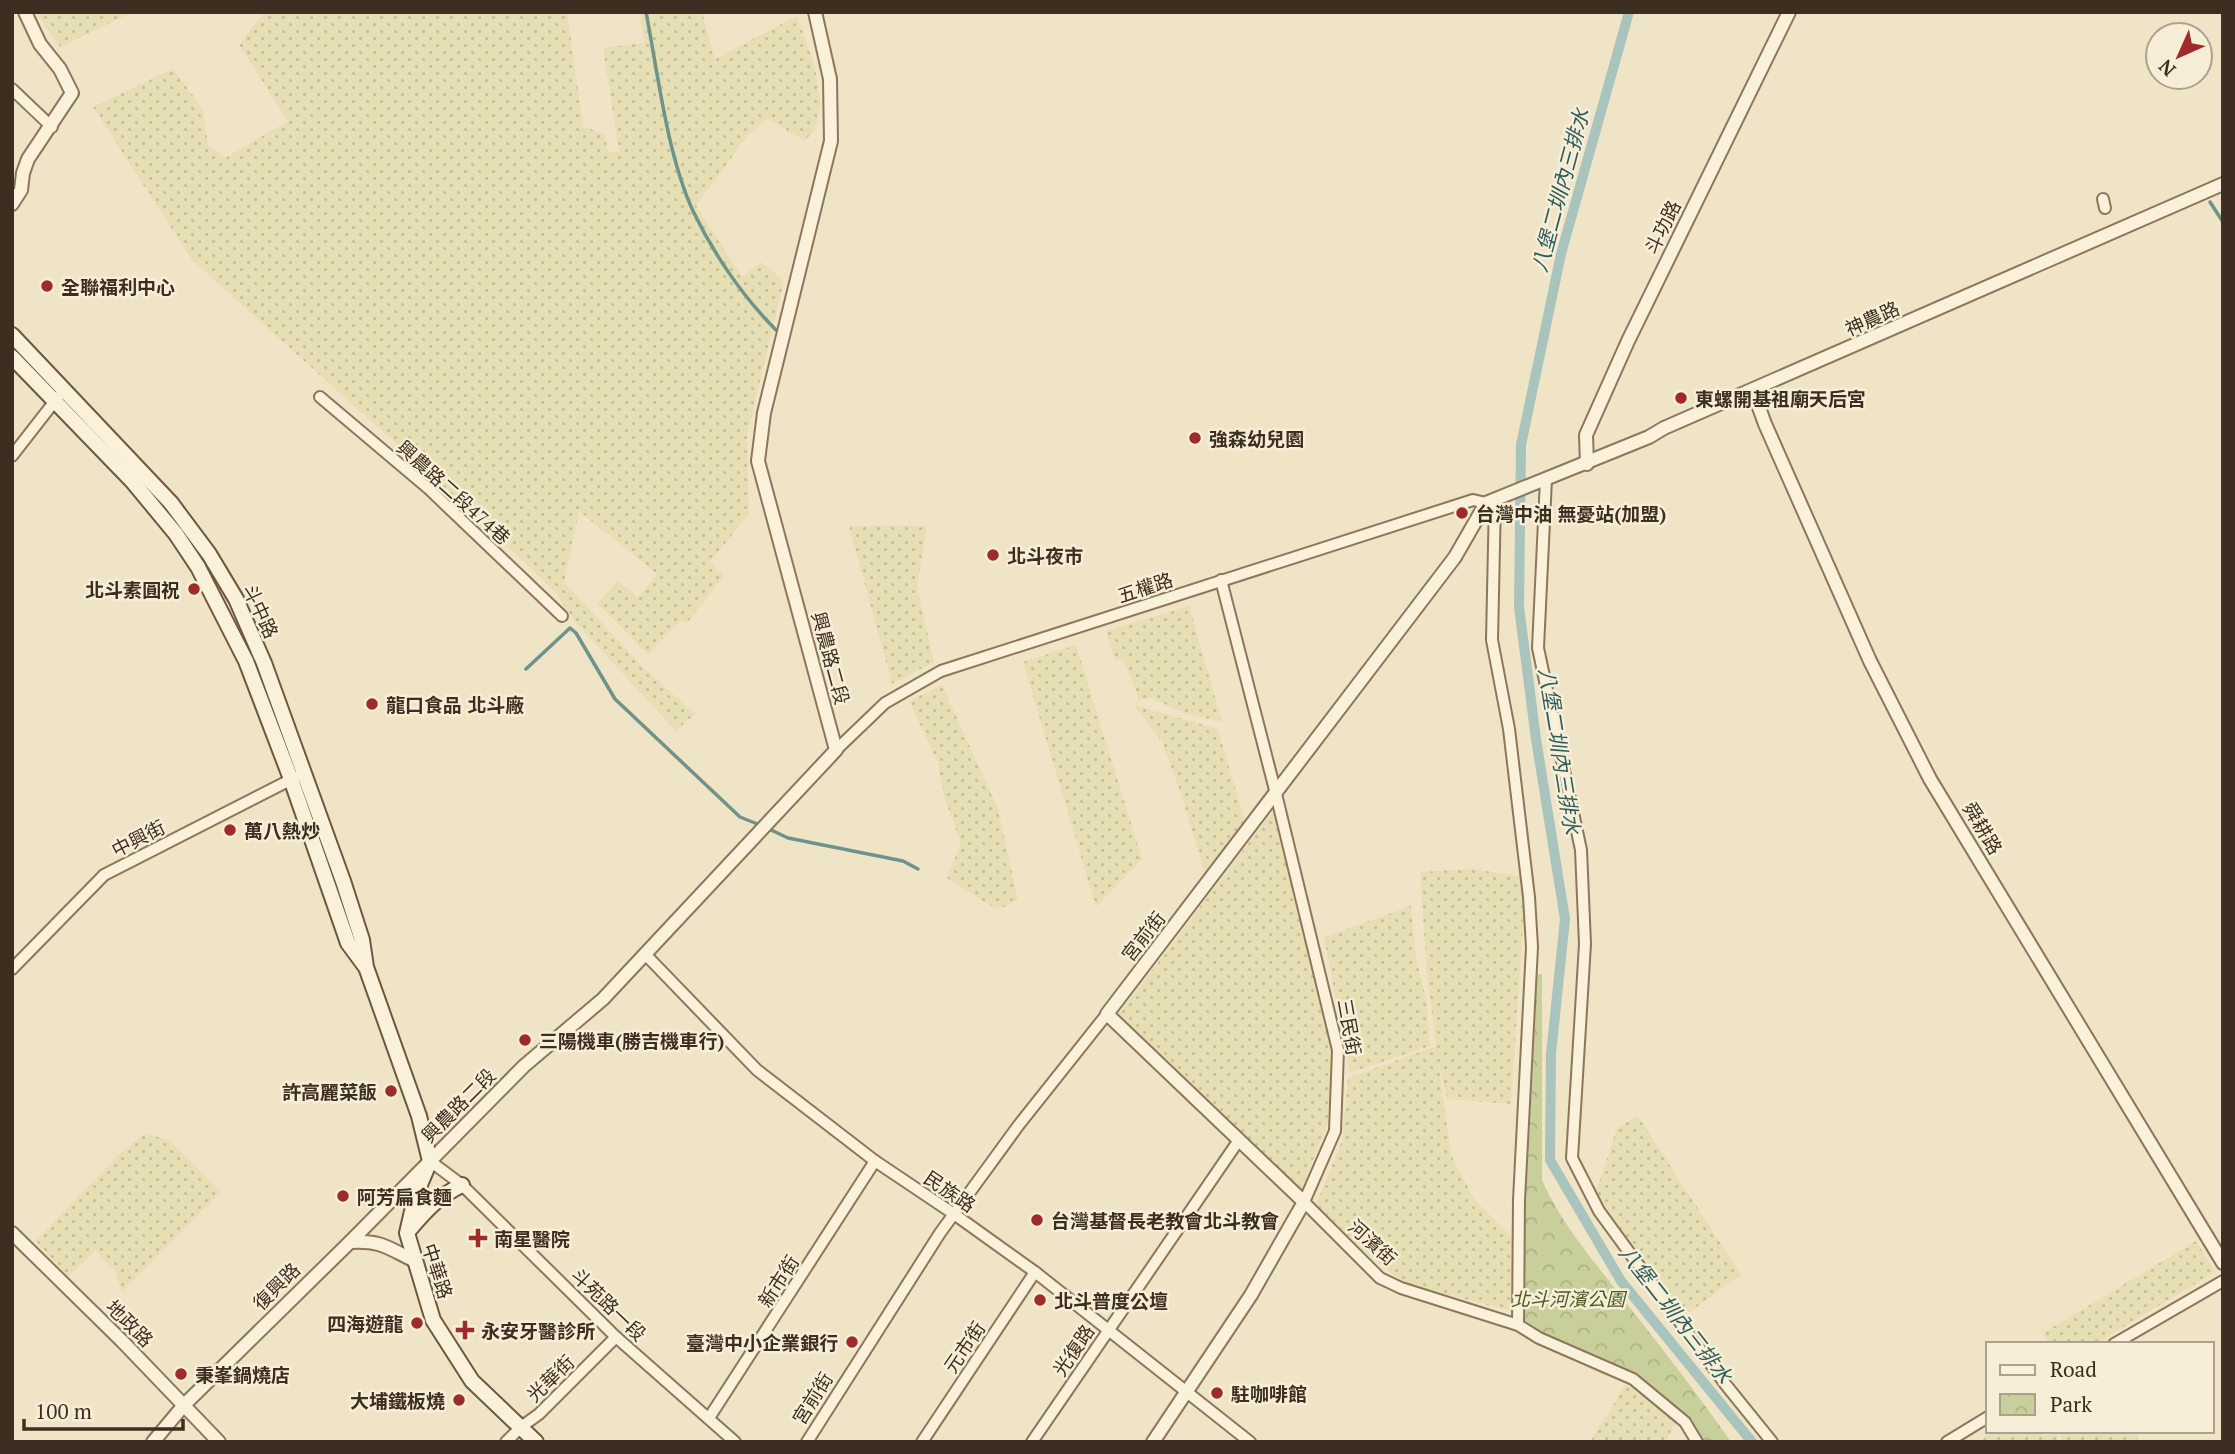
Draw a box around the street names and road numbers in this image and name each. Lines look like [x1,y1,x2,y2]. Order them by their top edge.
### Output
street label: 斗功路 [1638,196,1686,258]
street label: 神農路 [1841,295,1903,341]
street label: 興農路二段474巷 [392,434,516,550]
street label: 五權路 [1114,566,1176,608]
street label: 斗中路 [238,580,284,642]
street label: 興農路二段 [807,609,855,707]
street label: 舜耕路 [1958,797,2008,859]
street label: 中興街 [107,814,169,862]
street label: 宮前街 [1116,906,1170,966]
street label: 三民街 [1333,997,1367,1057]
street label: 興農路二段 [416,1063,500,1147]
street label: 民族路 [919,1165,981,1217]
street label: 河濱街 [1343,1214,1403,1270]
street label: 中華路 [417,1240,459,1302]
street label: 新市街 [752,1250,804,1312]
street label: 復興路 [247,1257,305,1315]
street label: 斗苑路一段 [566,1262,652,1346]
street label: 地政路 [101,1294,159,1352]
street label: 元市街 [938,1316,990,1378]
street label: 光復路 [1047,1319,1099,1381]
street label: 光華街 [521,1349,579,1407]
street label: 宮前街 [786,1367,838,1429]

